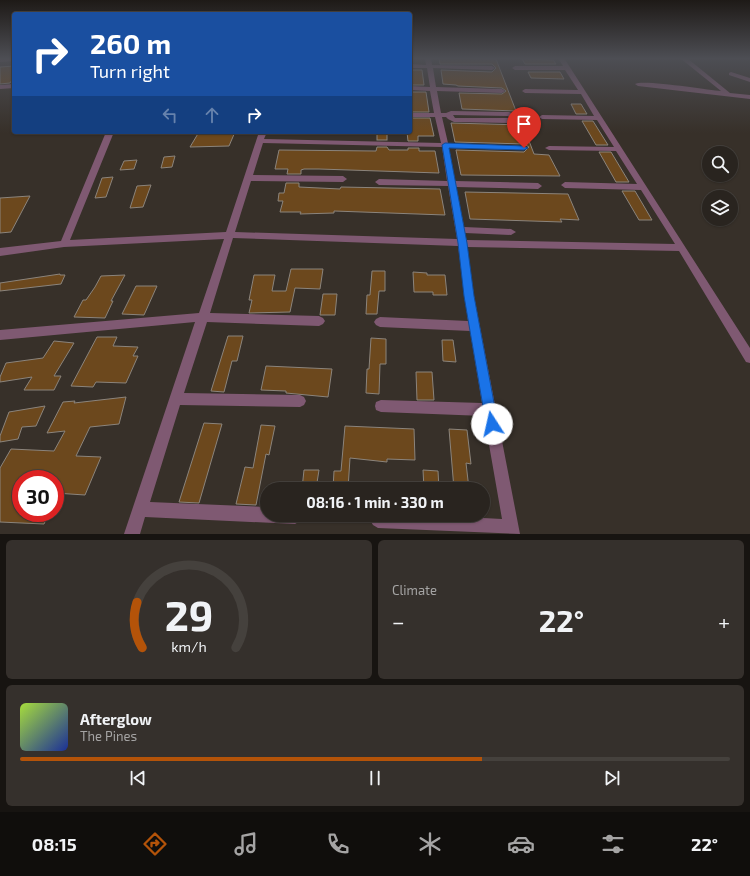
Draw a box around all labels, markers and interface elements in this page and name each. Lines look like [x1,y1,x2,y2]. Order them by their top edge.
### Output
text: 260 m [90,26,171,60]
icon: right [24,28,76,80]
text: Turn right [90,60,170,82]
icon: left [159,104,181,126]
icon: ahead [201,104,223,126]
icon: right [243,104,265,126]
pin [507,107,541,148]
icon: arrive [513,113,535,135]
map controls [702,146,738,226]
button: search [702,146,738,182]
button: layers [702,190,738,226]
position arrow [471,403,513,445]
speed limit sign: 30 [12,470,64,522]
text: 08:16 · 1 min · 330 m [306,493,444,511]
text: Climate [392,582,437,598]
text: 29 [165,588,213,638]
text: 22° [539,602,584,638]
text: − [392,608,405,634]
text: + [718,608,730,634]
text: km/h [171,637,207,654]
text: Afterglow [80,710,152,728]
text: The Pines [80,728,137,744]
icon: previous [127,767,149,789]
icon: pause [364,767,386,789]
icon: next [601,767,623,789]
icon: directions [141,830,169,858]
icon: music [232,830,260,858]
icon: phone [324,830,352,858]
icon: climate [416,830,444,858]
icon: car [507,830,535,858]
icon: filters [599,830,627,858]
text: 08:15 [32,833,77,855]
text: 22° [691,833,718,855]

